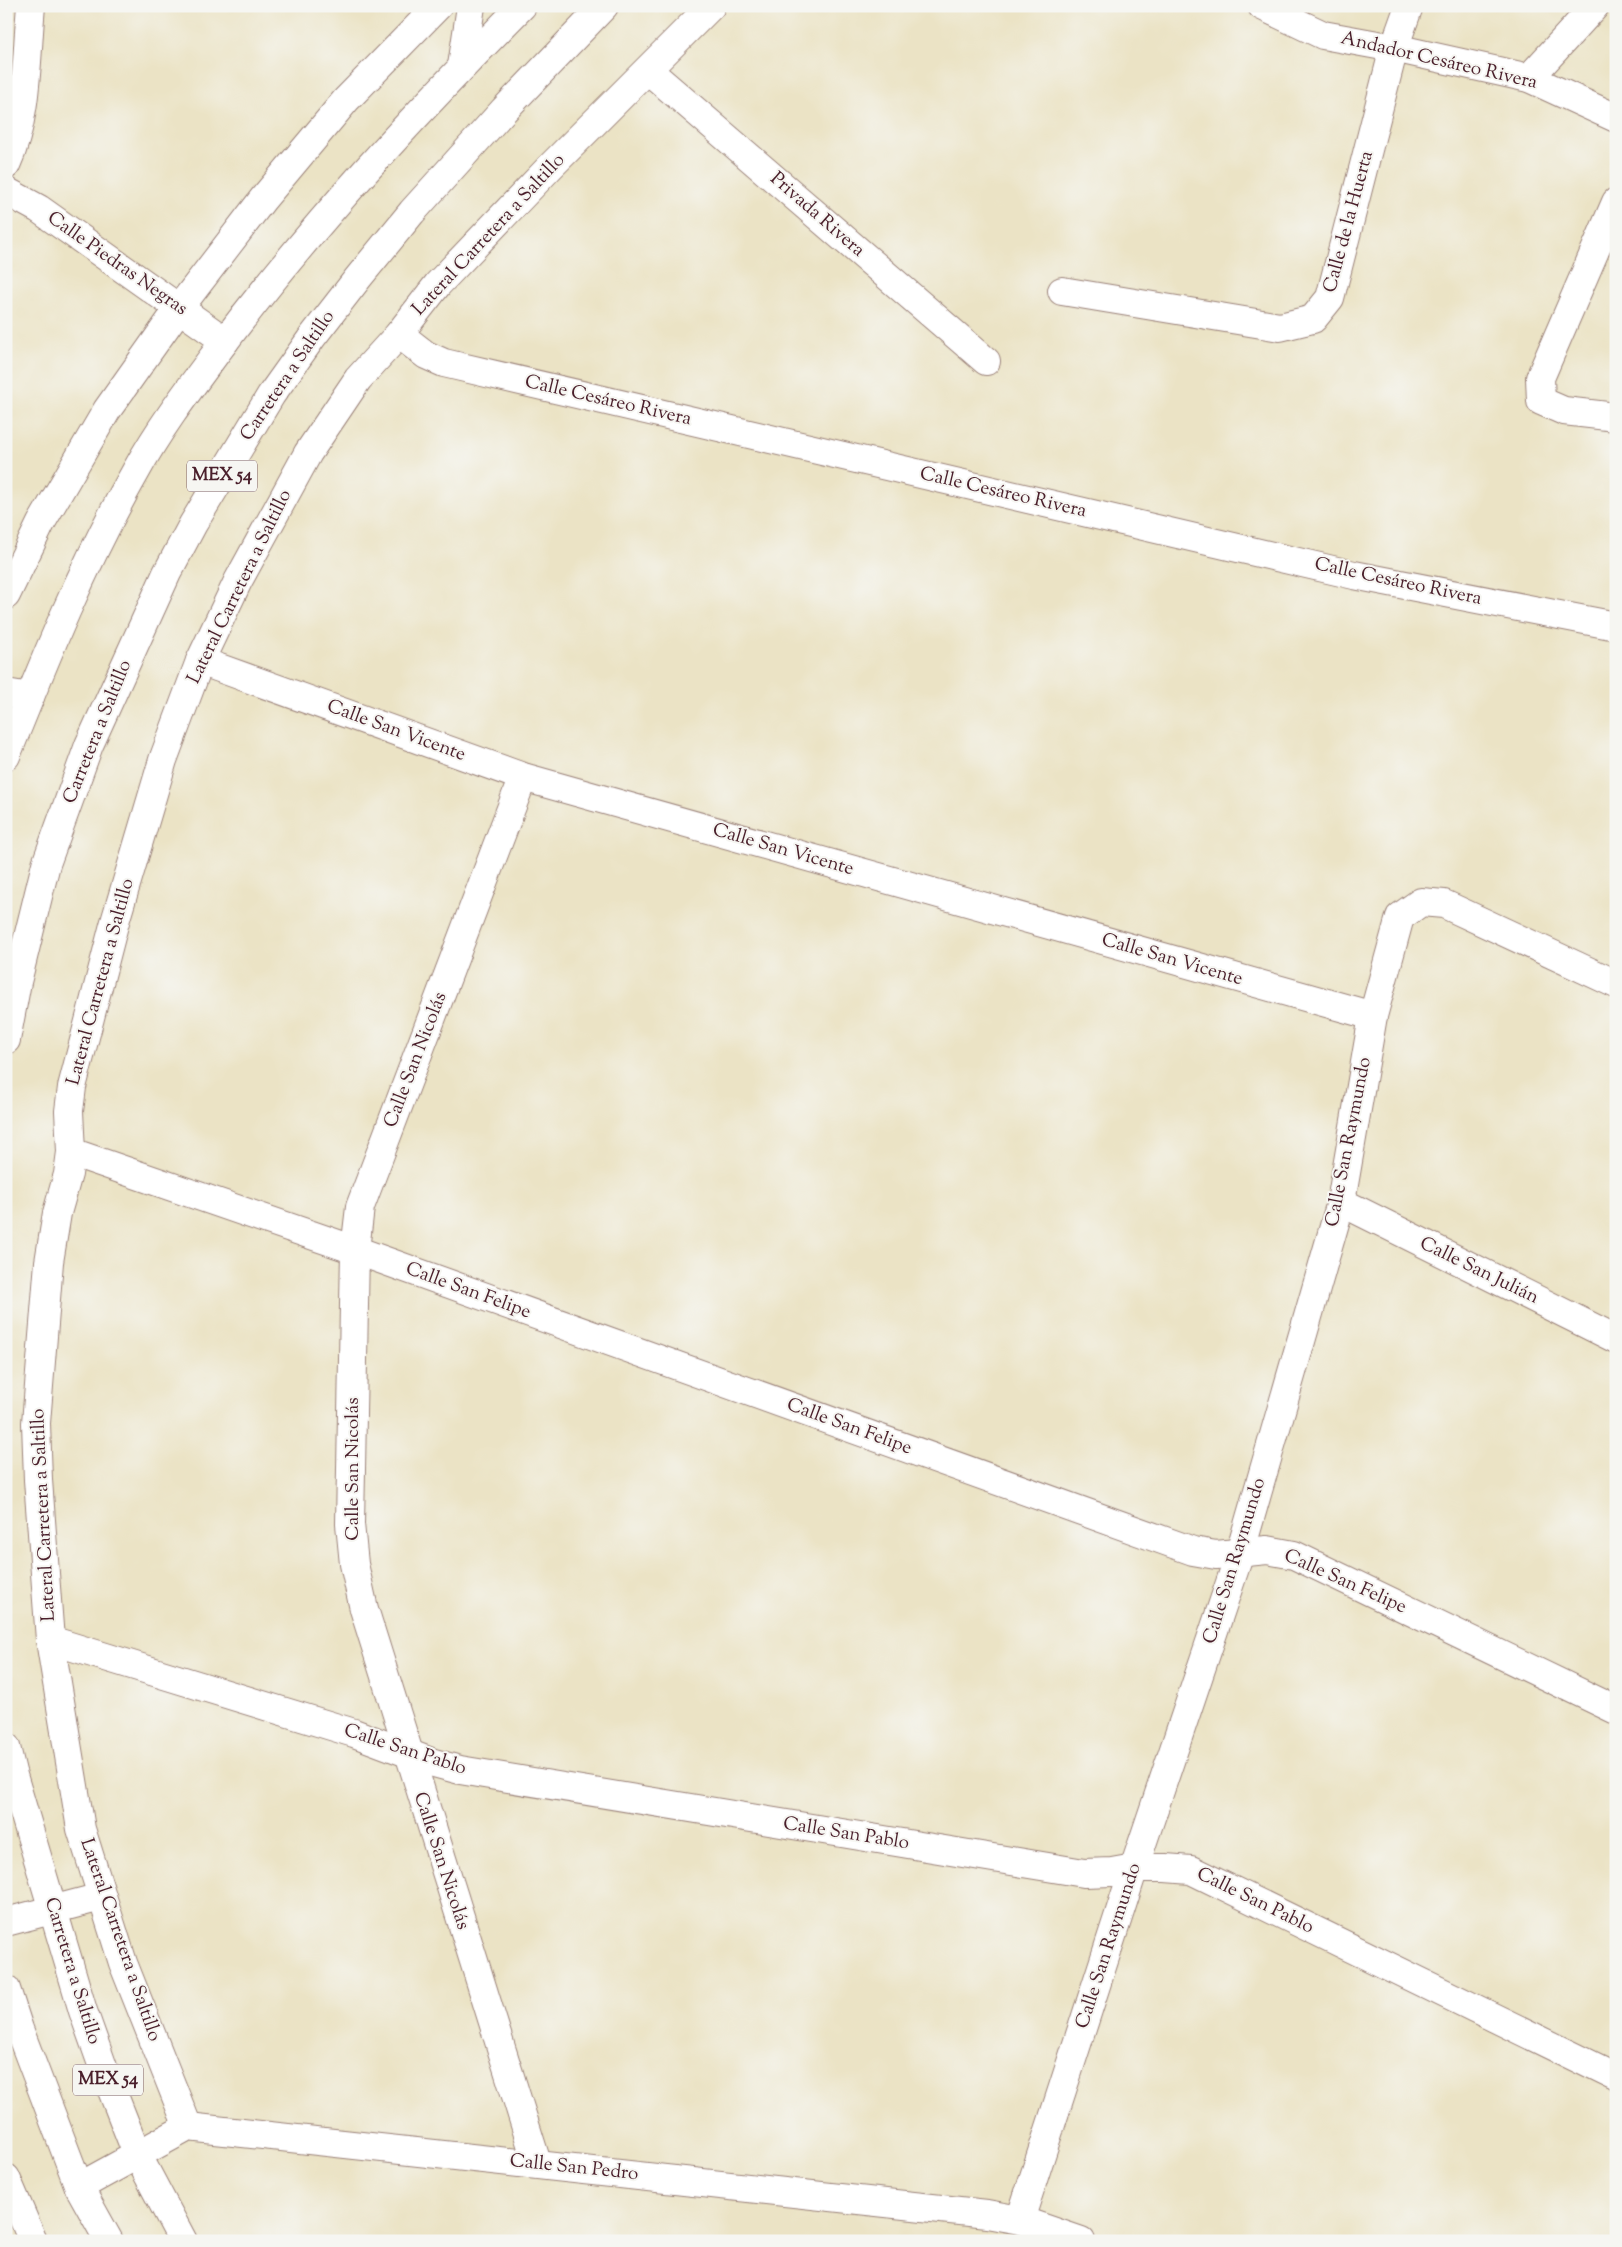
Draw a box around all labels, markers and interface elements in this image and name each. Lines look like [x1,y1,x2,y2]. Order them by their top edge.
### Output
street label: Andador Cesáreo Rivera [1338,25,1540,97]
street label: Lateral Carretera a Saltillo [406,148,572,322]
street label: Calle de la Huerta [1317,148,1381,296]
street label: Privada Rivera [764,166,871,264]
street label: Calle Piedras Negras [41,205,193,323]
street label: Carretera a Saltillo [234,305,342,447]
street label: Calle Cesáreo Rivera [522,369,694,433]
road number: MEX 54 [187,461,257,492]
street label: Calle Cesáreo Rivera [917,461,1089,525]
street label: Lateral Carretera a Saltillo [181,485,299,689]
street label: Calle Cesáreo Rivera [1312,551,1484,613]
street label: Carretera a Saltillo [57,656,139,808]
street label: Calle San Vicente [323,693,469,769]
street label: Calle San Vicente [709,817,857,883]
street label: Lateral Carretera a Saltillo [60,876,142,1088]
street label: Calle San Vicente [1098,927,1246,993]
street label: Calle San Nicolás [378,988,454,1132]
street label: Calle San Raymundo [1319,1055,1379,1229]
street label: Calle San Julián [1415,1230,1543,1312]
street label: Calle San Felipe [402,1256,535,1326]
street label: Calle San Felipe [783,1392,916,1462]
street label: Calle San Nicolás [340,1397,367,1541]
street label: Lateral Carretera a Saltillo [25,1408,63,1622]
street label: Calle San Raymundo [1197,1475,1273,1647]
street label: Calle San Felipe [1279,1543,1411,1621]
street label: Calle San Pablo [340,1717,470,1783]
street label: Calle San Nicolás [406,1789,476,1933]
street label: Calle San Pablo [781,1811,911,1857]
street label: Lateral Carretera a Saltillo [73,1835,167,2045]
street label: Calle San Raymundo [1070,1860,1148,2032]
street label: Calle San Pablo [1192,1861,1318,1941]
street label: Carretera a Saltillo [37,1894,107,2048]
road number: MEX 54 [73,2064,143,2096]
street label: Calle San Pedro [508,2148,640,2188]

